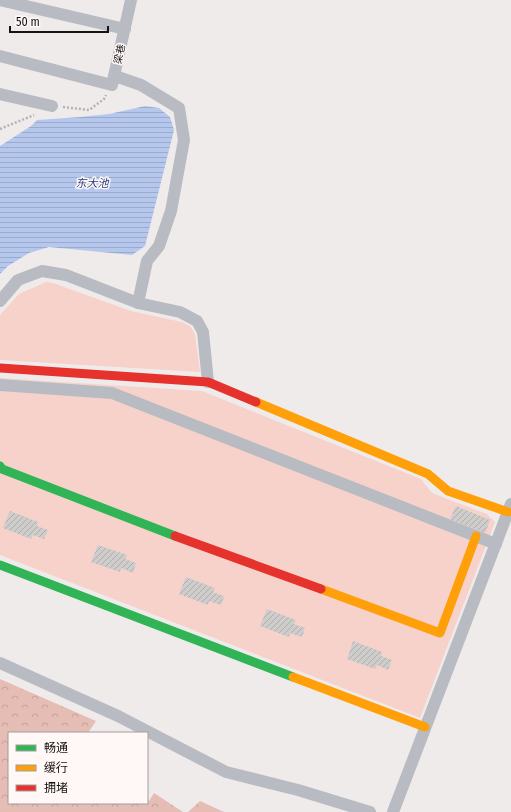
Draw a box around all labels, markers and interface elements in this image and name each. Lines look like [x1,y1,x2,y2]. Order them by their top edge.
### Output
scale bar [10,8,108,34]
text: 50 m [16,15,40,29]
street label: 梁巷 [112,43,128,65]
water label: 东大池 [76,177,109,190]
legend [8,732,148,804]
text: 畅通 [44,741,68,755]
text: 缓行 [44,761,68,775]
text: 拥堵 [44,781,68,795]

